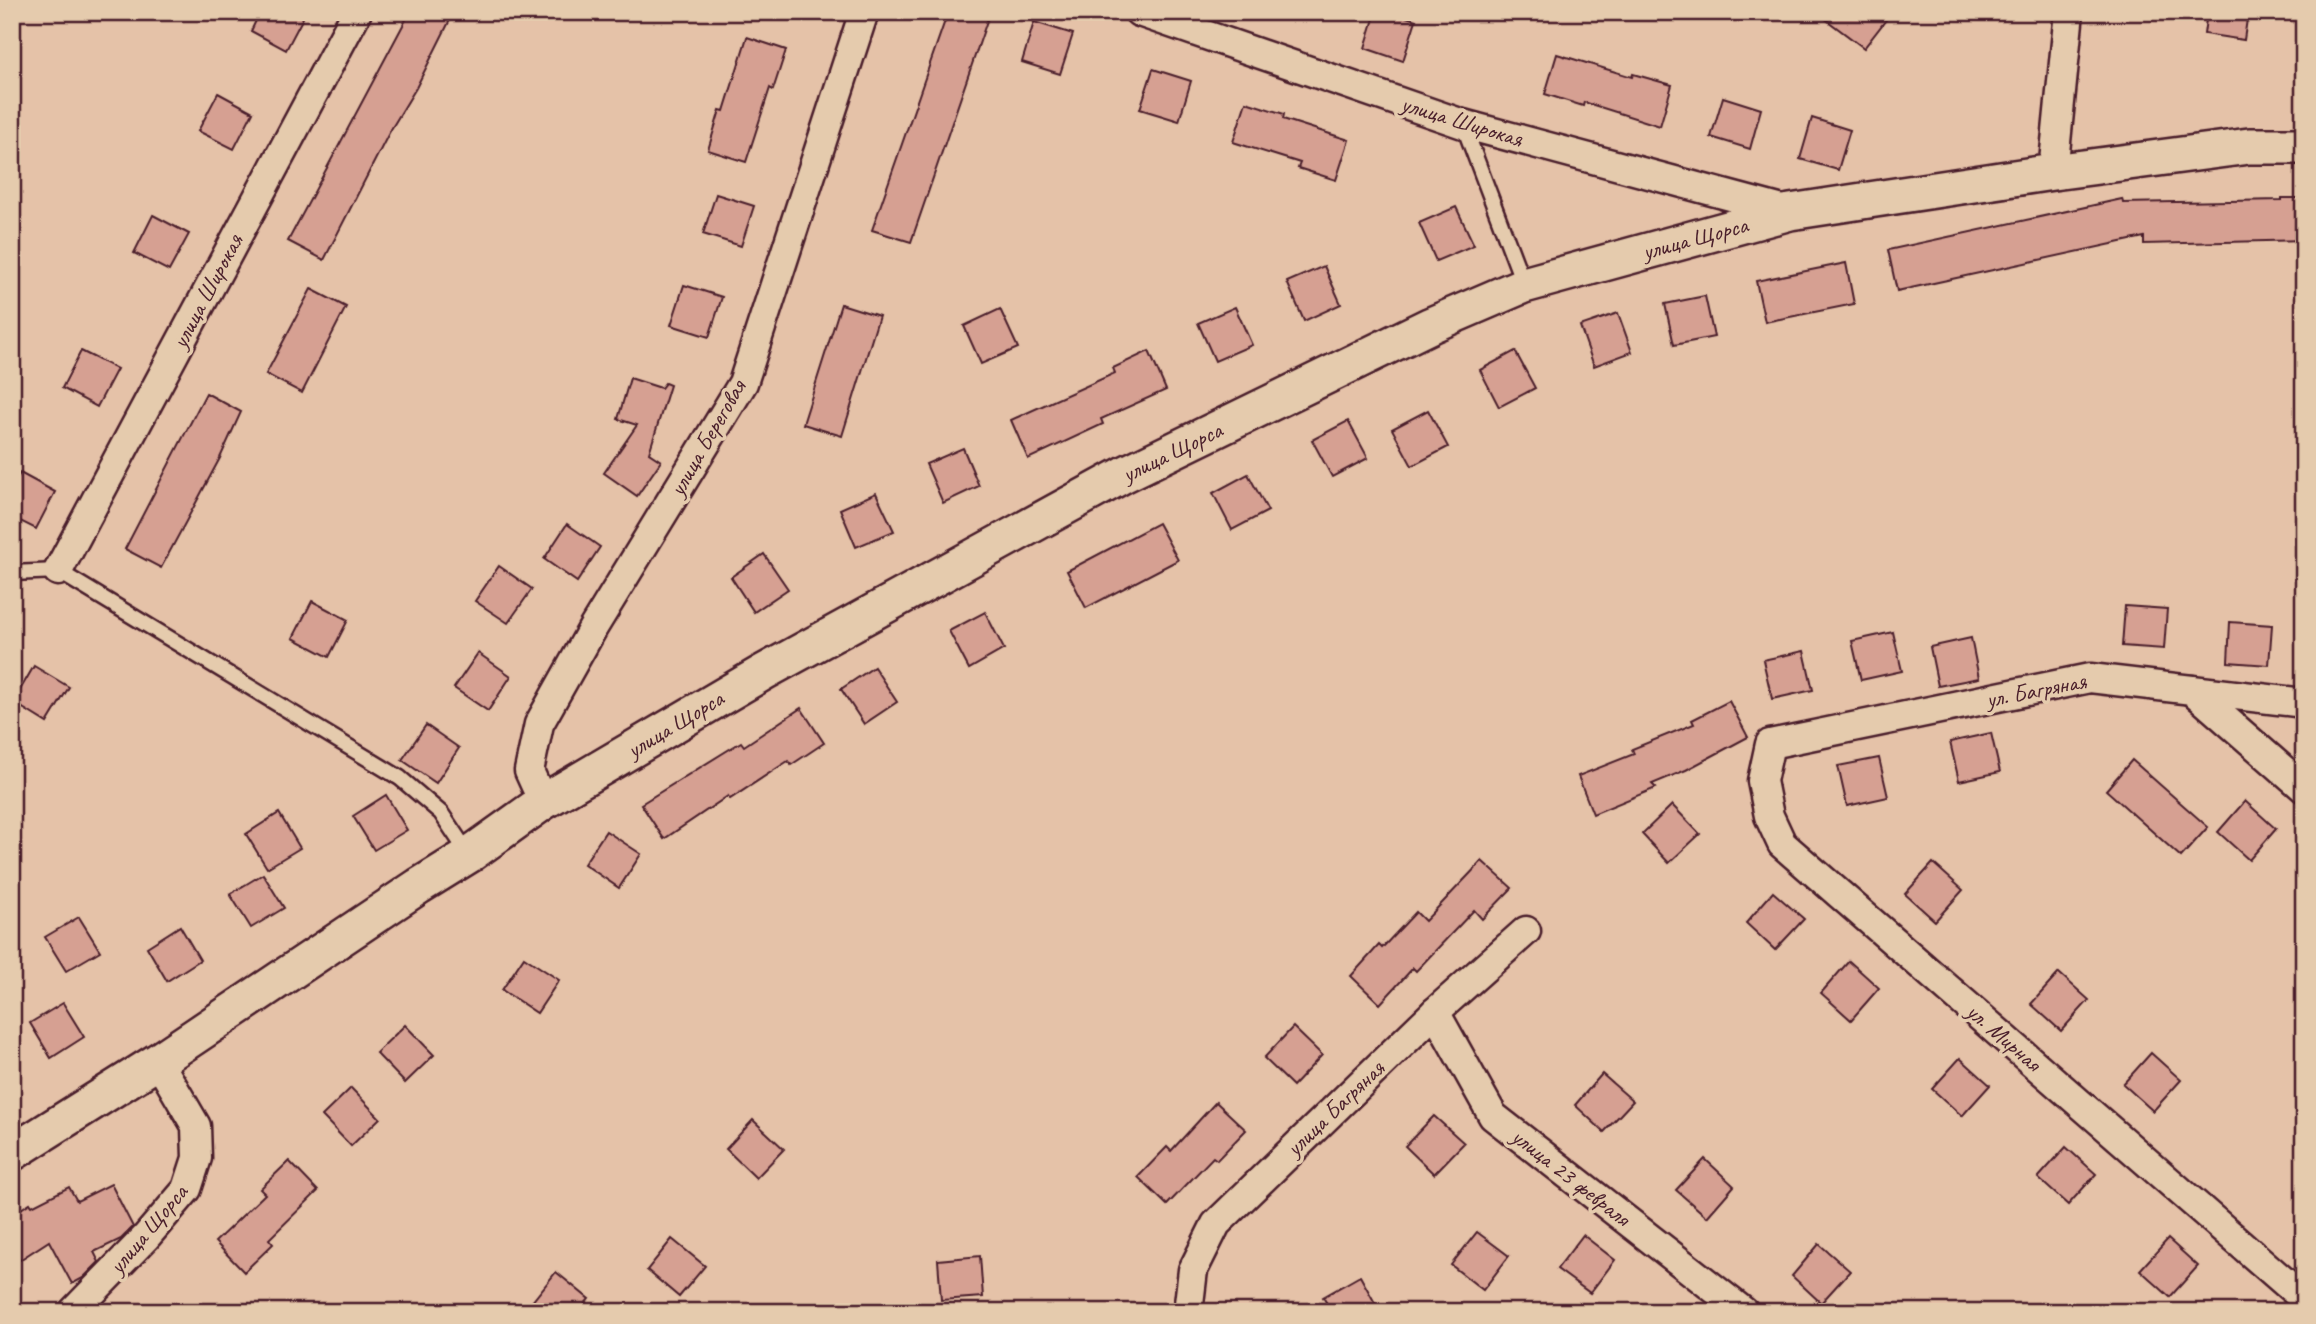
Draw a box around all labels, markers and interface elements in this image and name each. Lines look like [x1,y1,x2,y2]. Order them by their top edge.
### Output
street label: улица Широкая [1396,88,1527,154]
street label: улица Щорса [1637,209,1752,267]
street label: улица Широкая [163,228,250,355]
street label: улица Береговая [661,373,753,503]
street label: улица Щорса [1115,414,1228,490]
street label: ул. Багряная [1981,665,2090,715]
street label: улица Щорса [619,683,730,766]
street label: ул. Мирная [1959,995,2049,1079]
street label: улица Багряная [1278,1053,1392,1164]
street label: улица 23 февраля [1504,1120,1638,1234]
street label: улица Щорса [101,1177,195,1281]

